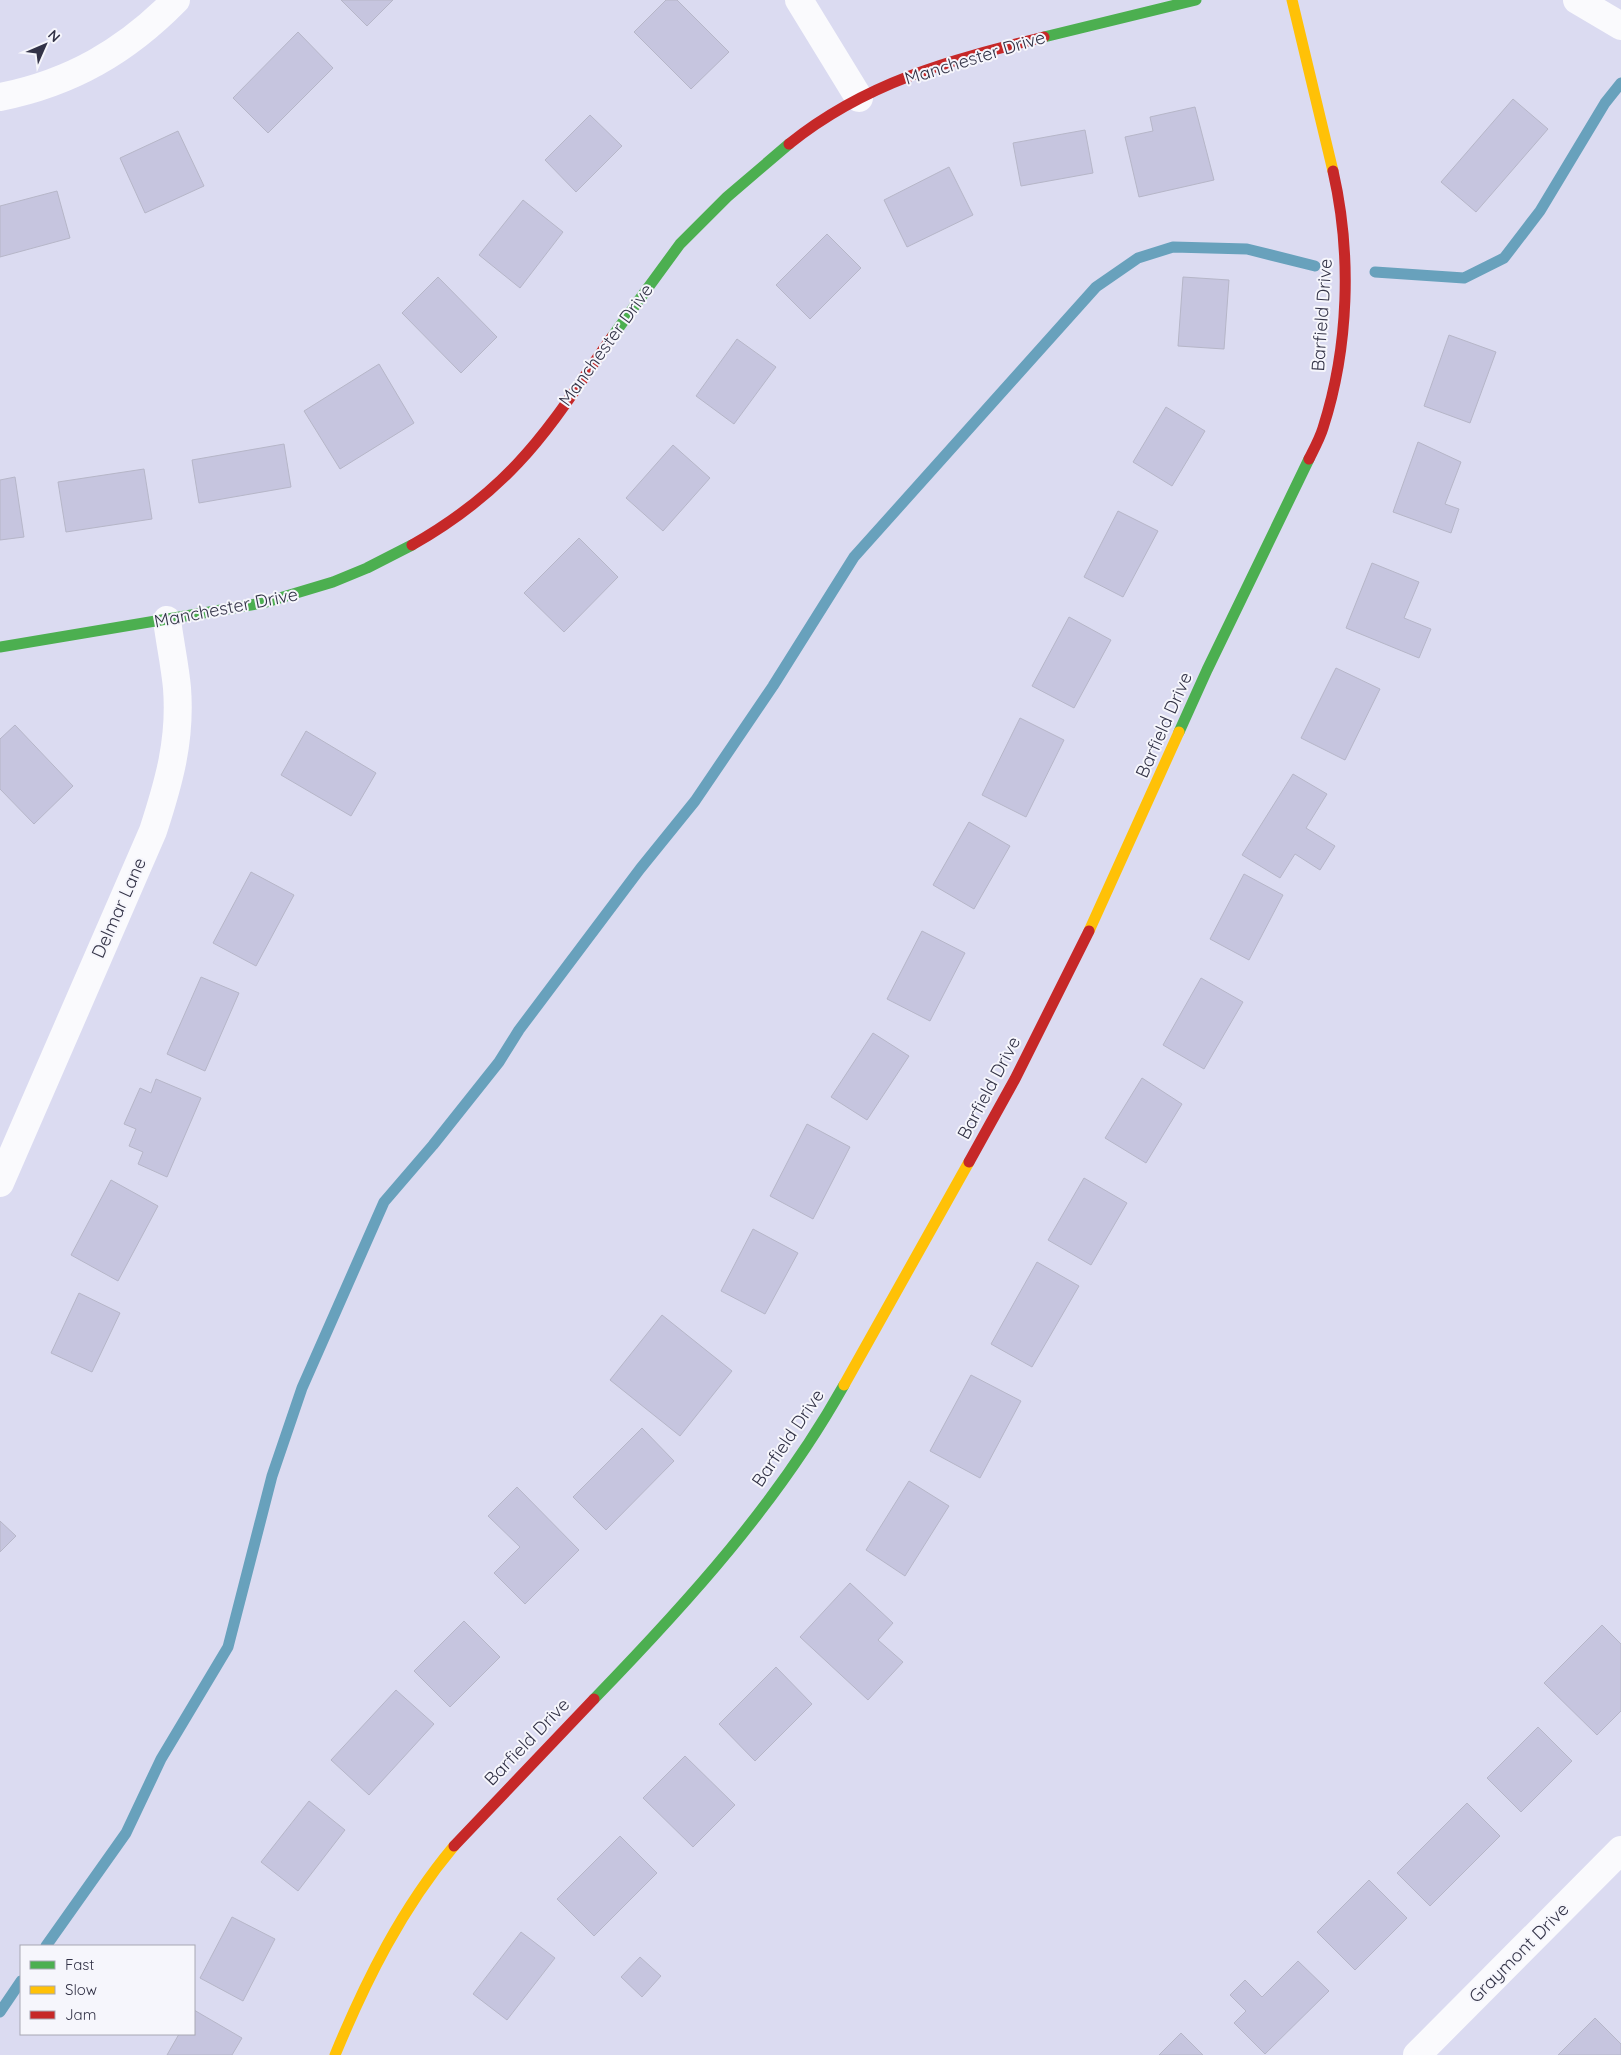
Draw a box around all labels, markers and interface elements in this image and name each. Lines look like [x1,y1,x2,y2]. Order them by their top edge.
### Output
north arrow [20,20,70,70]
street label: Manchester Drive [902,25,1048,90]
text: N [44,26,64,46]
street label: Barfield Drive [1306,258,1337,372]
street label: Manchester Drive [553,279,658,410]
street label: Manchester Drive [152,582,300,633]
street label: Barfield Drive [1130,668,1197,781]
street label: Delmar Lane [86,854,151,962]
street label: Barfield Drive [952,1032,1025,1143]
street label: Barfield Drive [746,1384,829,1491]
street label: Barfield Drive [479,1693,574,1790]
street label: Graymont Drive [1464,1898,1574,2008]
legend [20,1945,195,2035]
text: Fast [65,1955,94,1974]
text: Slow [65,1980,97,1999]
text: Jam [65,2005,96,2024]

